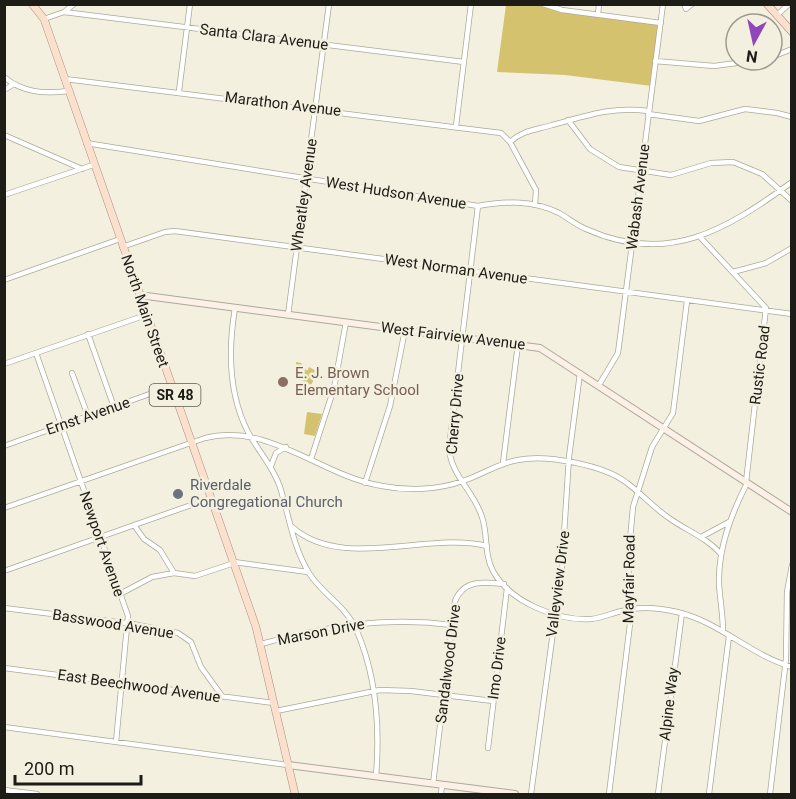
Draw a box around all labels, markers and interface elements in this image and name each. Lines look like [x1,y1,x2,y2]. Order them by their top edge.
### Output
north arrow [724,12,784,72]
street label: Santa Clara Avenue [199,20,329,54]
text: N [745,46,759,67]
street label: Marathon Avenue [224,88,342,120]
street label: Wheatley Avenue [287,137,321,253]
street label: Wabash Avenue [623,143,653,251]
street label: West Hudson Avenue [324,173,468,213]
street label: West Norman Avenue [383,250,529,288]
street label: North Main Street [117,252,173,370]
street label: West Fairview Avenue [380,318,526,354]
street label: Rustic Road [746,324,774,406]
place label: E. J. Brown Elementary School [295,364,419,399]
street label: Cherry Drive [443,373,467,455]
marker: E. J. Brown Elementary School [276,375,290,389]
road number: SR 48 [150,384,201,406]
street label: Ernst Avenue [44,393,132,439]
place label: Riverdale Congregational Church [190,476,343,511]
marker: Riverdale Congregational Church [171,487,185,501]
street label: Newport Avenue [76,489,128,599]
street label: Valleyview Drive [543,530,573,638]
street label: Mayfair Road [619,535,639,623]
street label: Sandalwood Drive [432,603,464,725]
street label: Basswood Avenue [51,606,175,642]
street label: Marson Drive [276,615,366,649]
street label: Imo Drive [484,635,510,700]
street label: East Beechwood Avenue [57,666,222,706]
street label: Alpine Way [656,666,682,742]
scale bar [15,748,141,786]
text: 200 m [24,758,75,779]

